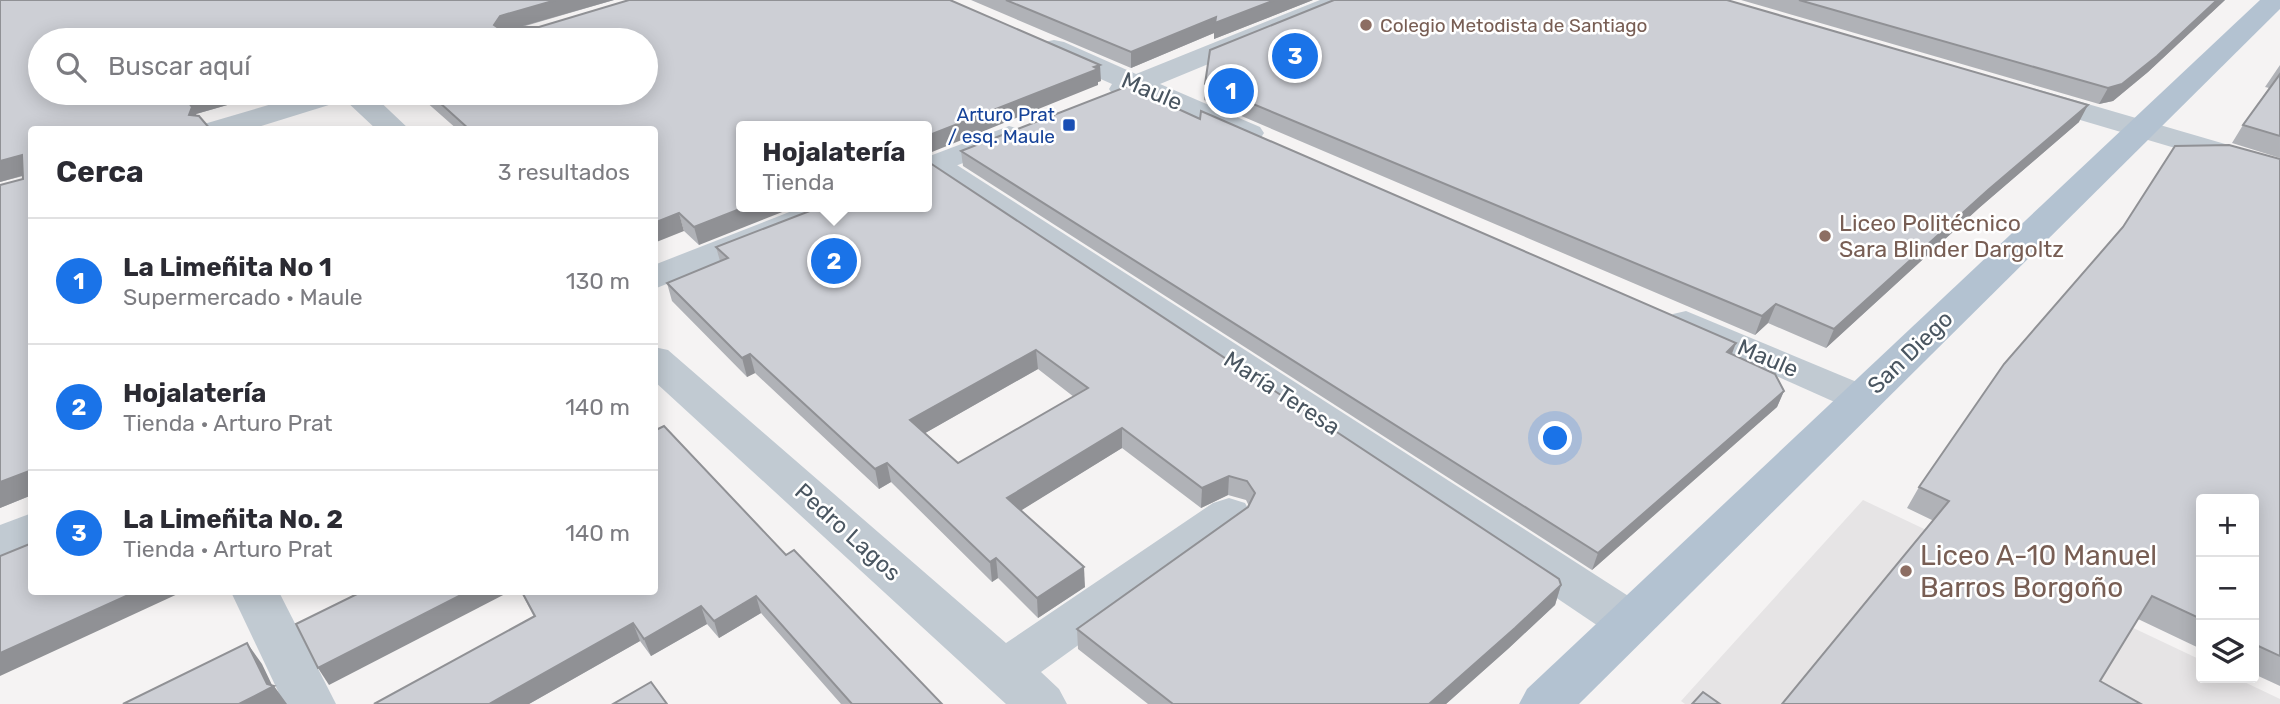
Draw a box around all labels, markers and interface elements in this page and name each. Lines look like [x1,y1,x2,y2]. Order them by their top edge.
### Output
place label: Colegio Metodista de Santiago [1380,14,1648,37]
marker: Colegio Metodista de Santiago [1358,17,1374,33]
search box [28,28,658,105]
pin: 3 [1272,30,1318,82]
icon: search [52,48,90,86]
text: Buscar aquí [108,51,250,82]
pin: 1 [1208,65,1254,117]
street label: Maule [1117,66,1187,116]
place label: Arturo Prat / esq. Maule [948,103,1056,148]
marker: Arturo Prat / esq. Maule [1061,117,1077,133]
popup [736,121,932,212]
text: Hojalatería [762,137,906,168]
text: Cerca [56,154,144,190]
text: 3 resultados [498,158,630,186]
text: Tienda [762,168,834,196]
place label: Liceo Politécnico Sara Blinder Dargoltz [1839,209,2064,263]
marker: Liceo Politécnico Sara Blinder Dargoltz [1817,228,1833,244]
pin: 2 [811,235,857,287]
text: La Limeñita No 1 [123,252,332,283]
text: 1 [73,267,85,295]
text: 130 m [566,267,630,295]
text: Supermercado · Maule [123,283,363,311]
street label: San Diego [1861,304,1959,400]
street label: Maule [1733,333,1803,383]
street label: María Teresa [1219,345,1345,441]
text: Hojalatería [123,378,266,409]
text: 2 [72,393,86,421]
text: 140 m [565,393,630,421]
text: Tienda · Arturo Prat [123,409,333,437]
your location [1538,421,1572,455]
street label: Pedro Lagos [789,477,907,587]
map controls [2196,494,2259,683]
button: + [2196,494,2259,557]
text: La Limeñita No. 2 [123,504,343,535]
text: 3 [71,519,87,547]
text: 140 m [565,519,630,547]
text: Tienda · Arturo Prat [123,535,333,563]
place label: Liceo A-10 Manuel Barros Borgoño [1920,539,2157,604]
button: − [2196,557,2259,620]
marker: Liceo A-10 Manuel Barros Borgoño [1898,563,1914,579]
button: layers [2196,620,2259,683]

